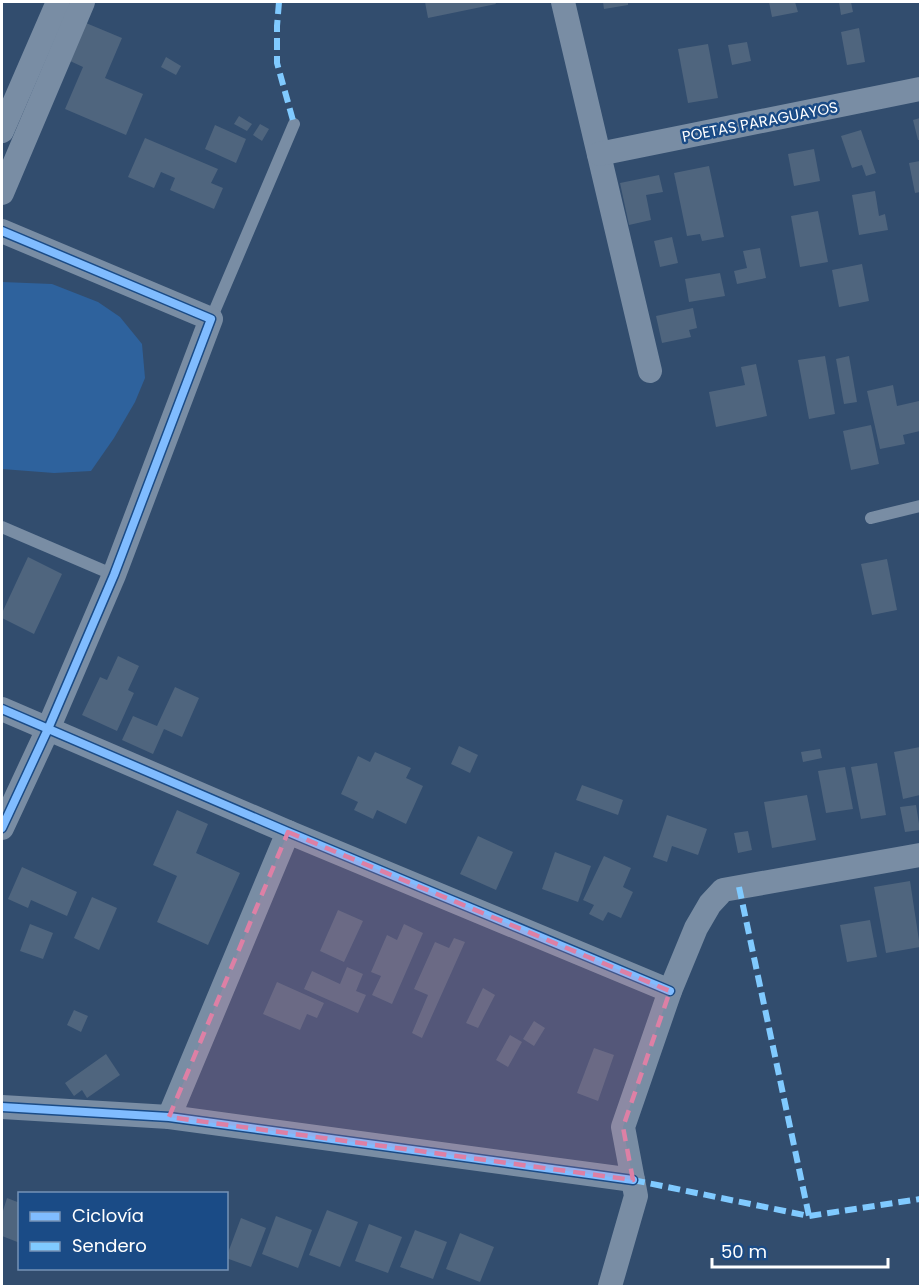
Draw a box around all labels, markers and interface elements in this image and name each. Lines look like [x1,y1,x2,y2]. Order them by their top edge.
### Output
street label: POETAS PARAGUAYOS [680,96,840,147]
legend [18,1192,228,1270]
text: Ciclovía [72,1203,144,1228]
scale bar [712,1231,888,1269]
text: Sendero [72,1233,147,1258]
text: 50 m [721,1239,767,1264]

